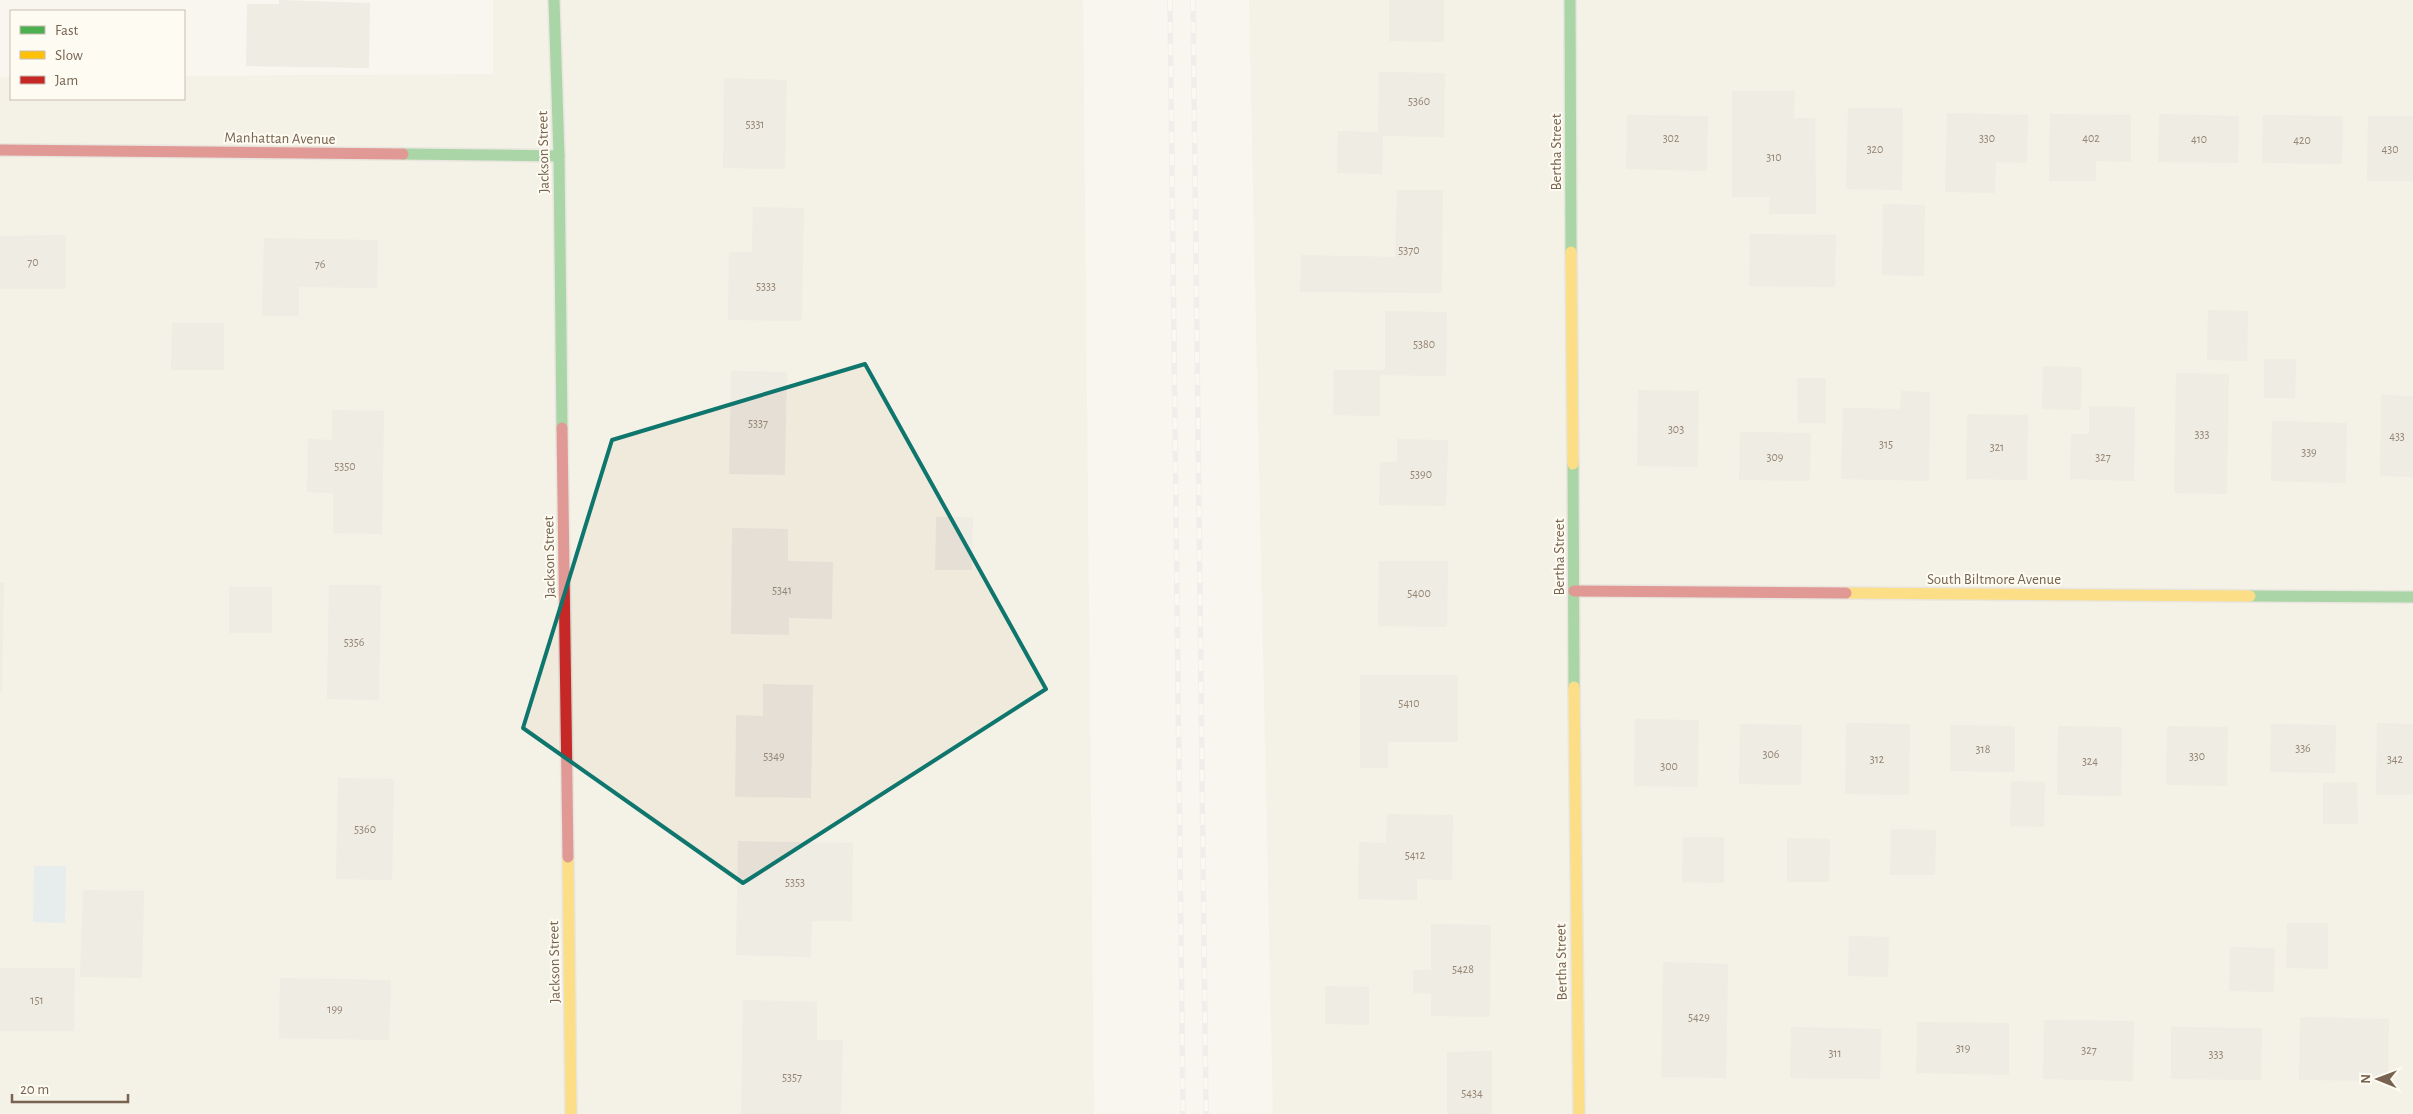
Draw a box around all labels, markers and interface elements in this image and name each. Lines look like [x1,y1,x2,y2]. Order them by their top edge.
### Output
legend [10,10,185,100]
text: Fast [55,23,79,38]
text: Slow [55,48,83,63]
text: Jam [55,73,78,88]
house number: 5360 [1408,95,1430,107]
street label: Jackson Street [535,111,552,193]
street label: Bertha Street [1549,113,1564,190]
house number: 5331 [745,118,765,130]
street label: Manhattan Avenue [224,130,336,147]
house number: 302 [1663,132,1680,144]
house number: 330 [1979,132,1995,144]
house number: 402 [2082,132,2100,144]
house number: 410 [2191,133,2207,145]
house number: 420 [2293,134,2311,146]
house number: 320 [1867,143,1883,155]
house number: 430 [2381,143,2399,155]
house number: 310 [1766,151,1782,163]
house number: 5370 [1398,244,1420,256]
house number: 70 [27,256,39,268]
house number: 76 [315,258,326,270]
house number: 5333 [756,280,776,292]
house number: 5380 [1413,338,1435,350]
house number: 5337 [748,417,768,429]
house number: 303 [1668,423,1684,435]
house number: 333 [2195,428,2209,440]
house number: 433 [2389,430,2405,442]
house number: 315 [1879,438,1893,450]
house number: 321 [1990,441,2004,453]
house number: 339 [2301,446,2317,458]
house number: 309 [1767,451,1784,463]
house number: 327 [2095,451,2111,463]
house number: 5350 [334,460,356,472]
house number: 5390 [1410,468,1432,480]
street label: Jackson Street [541,516,558,598]
street label: Bertha Street [1552,518,1567,595]
street label: South Biltmore Avenue [1927,572,2061,587]
house number: 5341 [772,584,792,596]
house number: 5400 [1407,587,1431,599]
house number: 5356 [344,636,365,648]
house number: 5410 [1398,697,1420,709]
house number: 336 [2295,742,2311,754]
house number: 318 [1976,743,1991,755]
house number: 306 [1763,748,1780,760]
house number: 5349 [763,750,785,762]
house number: 330 [2189,750,2205,762]
house number: 312 [1870,753,1885,765]
house number: 342 [2387,753,2404,765]
house number: 324 [2082,755,2098,767]
house number: 300 [1660,760,1678,772]
house number: 5360 [354,823,376,835]
house number: 5412 [1405,849,1426,861]
house number: 5353 [785,876,805,888]
street label: Jackson Street [546,921,563,1003]
street label: Bertha Street [1553,923,1570,1001]
house number: 5428 [1452,963,1474,975]
house number: 151 [30,994,44,1006]
house number: 199 [327,1003,343,1015]
house number: 5429 [1688,1011,1710,1023]
house number: 319 [1956,1042,1971,1054]
house number: 327 [2081,1044,2097,1056]
house number: 311 [1828,1047,1842,1059]
house number: 333 [2209,1048,2223,1060]
north arrow [2353,1054,2403,1104]
house number: 5357 [782,1071,802,1083]
scale bar [12,1072,129,1104]
text: N [2359,1074,2373,1084]
text: 20 m [20,1082,49,1097]
house number: 5434 [1461,1087,1483,1099]

